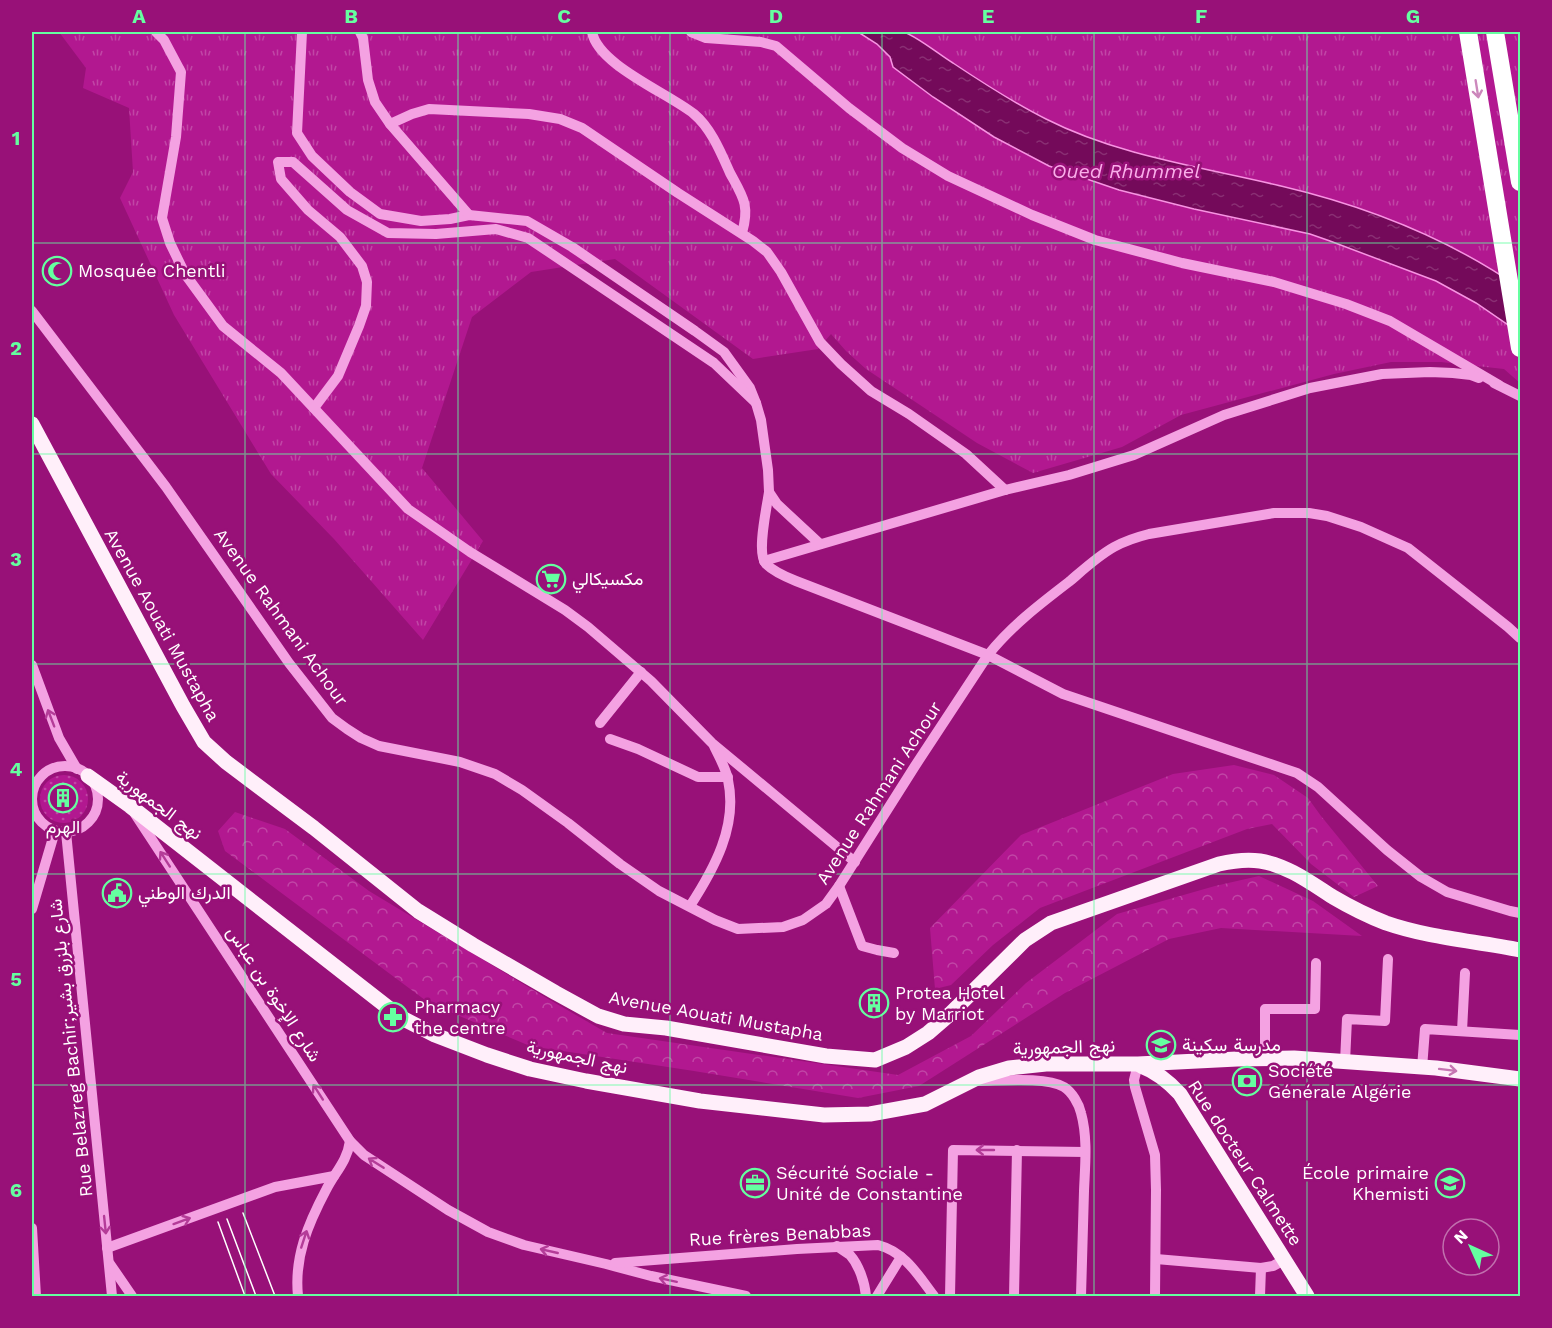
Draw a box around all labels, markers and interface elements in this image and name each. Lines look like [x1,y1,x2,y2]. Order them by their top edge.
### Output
text: A [132,4,146,28]
text: B [344,4,358,28]
text: C [557,4,571,28]
text: D [769,4,783,28]
text: E [982,4,994,28]
text: F [1195,4,1207,28]
text: G [1406,4,1420,28]
one-way arrow [1472,79,1483,99]
text: 1 [12,126,20,150]
water label: Oued Rhummel [1052,159,1200,183]
mosque icon: Mosquée Chentli [41,255,73,287]
place label: Mosquée Chentli [78,260,226,281]
text: 2 [10,336,22,360]
street label: Avenue Rahmani Achour [210,524,353,709]
street label: Avenue Aouati Mustapha [101,525,224,725]
text: 3 [10,547,22,571]
supermarket icon: مكسيكالي [535,563,567,595]
place label: مكسيكالي [572,568,643,594]
street label: Avenue Rahmani Achour [812,697,946,888]
one-way arrow [45,710,56,728]
text: 4 [10,757,23,781]
street label: نهج الجمهورية [111,765,207,845]
building icon: الهرم [47,782,79,814]
place label: الهرم [46,816,80,839]
one-way arrow [158,850,171,867]
public building icon: الدرك الوطني [101,877,133,909]
place label: الدرك الوطني [138,882,231,908]
street label: Rue Belazreg Bachir;شارع بلزرق بشير [44,898,99,1198]
street label: شارع الإخوة بن عباس [221,922,326,1067]
text: 5 [10,967,22,991]
place label: Protea Hotel by Marriot [895,982,1005,1024]
street label: Avenue Aouati Mustapha [607,986,825,1045]
building icon: Protea Hotel by Marriot [858,987,890,1019]
place label: Pharmacy the centre [414,996,506,1038]
pharmacy icon: Pharmacy the centre [377,1001,409,1033]
school or university icon: مدرسة سكينة [1145,1029,1177,1061]
street label: نهج الجمهورية [1012,1034,1116,1061]
place label: مدرسة سكينة [1182,1034,1281,1056]
street label: نهج الجمهورية [524,1036,629,1079]
place label: Société Générale Algérie [1268,1060,1411,1102]
bank icon: Société Générale Algérie [1231,1065,1263,1097]
one-way arrow [1437,1065,1457,1076]
street label: Rue docteur Calmette [1184,1076,1307,1250]
one-way arrow [312,1084,324,1101]
one-way arrow [975,1144,995,1156]
one-way arrow [368,1156,385,1168]
place label: Sécurité Sociale - Unité de Constantine [776,1162,963,1204]
place label: École primaire Khemisti [1302,1162,1429,1204]
office icon: Sécurité Sociale - Unité de Constantine [739,1167,771,1199]
school or university icon: École primaire Khemisti [1434,1167,1466,1199]
text: 6 [10,1178,22,1202]
one-way arrow [100,1215,111,1234]
one-way arrow [172,1215,191,1226]
north arrow [1441,1217,1501,1277]
street label: Rue frères Benabbas [688,1219,872,1250]
text: N [1450,1226,1472,1248]
one-way arrow [300,1230,311,1249]
one-way arrow [539,1244,558,1256]
one-way arrow [659,1274,679,1285]

